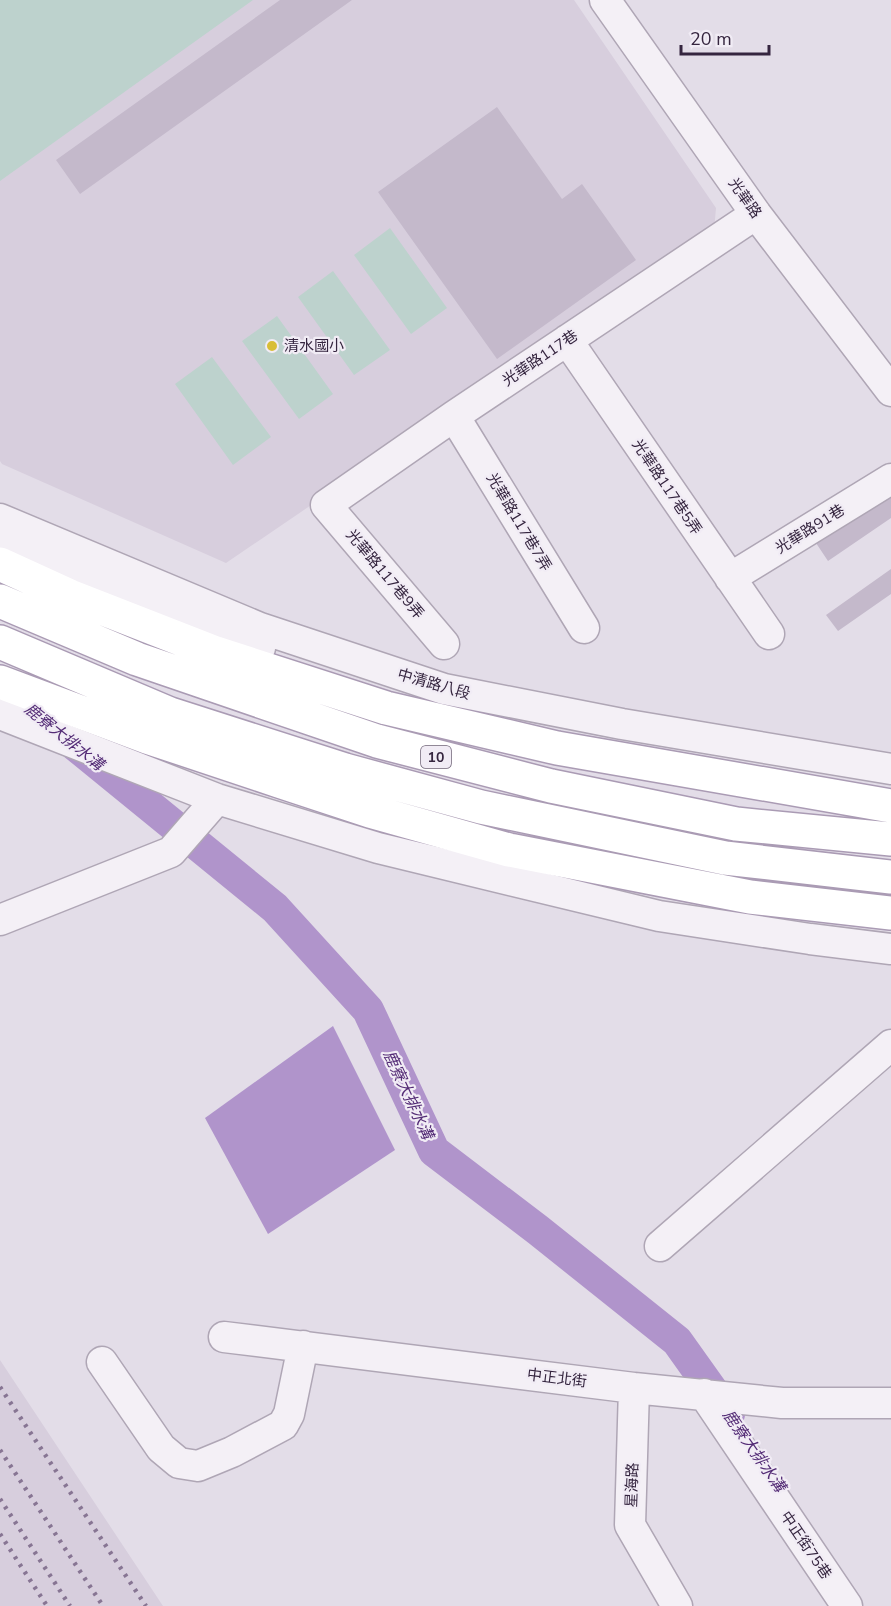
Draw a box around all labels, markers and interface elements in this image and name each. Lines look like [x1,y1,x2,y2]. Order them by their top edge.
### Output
scale bar [681,18,770,56]
text: 20 m [690,27,732,51]
street label: 光華路 [724,174,766,222]
street label: 光華路117巷 [498,325,582,391]
place label: 清水國小 [284,336,344,356]
marker: 清水國小 [265,339,279,353]
street label: 光華路117巷5弄 [628,435,706,539]
street label: 光華路117巷7弄 [482,469,556,575]
street label: 光華路91巷 [772,500,848,558]
street label: 光華路117巷9弄 [342,525,428,623]
street label: 中清路八段 [395,664,473,704]
water label: 鹿寮大排水溝 [20,698,110,777]
road number: 10 [421,746,451,768]
water label: 鹿寮大排水溝 [378,1047,439,1145]
street label: 中正北街 [526,1364,588,1392]
water label: 鹿寮大排水溝 [717,1405,792,1498]
street label: 星海路 [621,1462,643,1508]
street label: 中正街75巷 [776,1507,836,1583]

